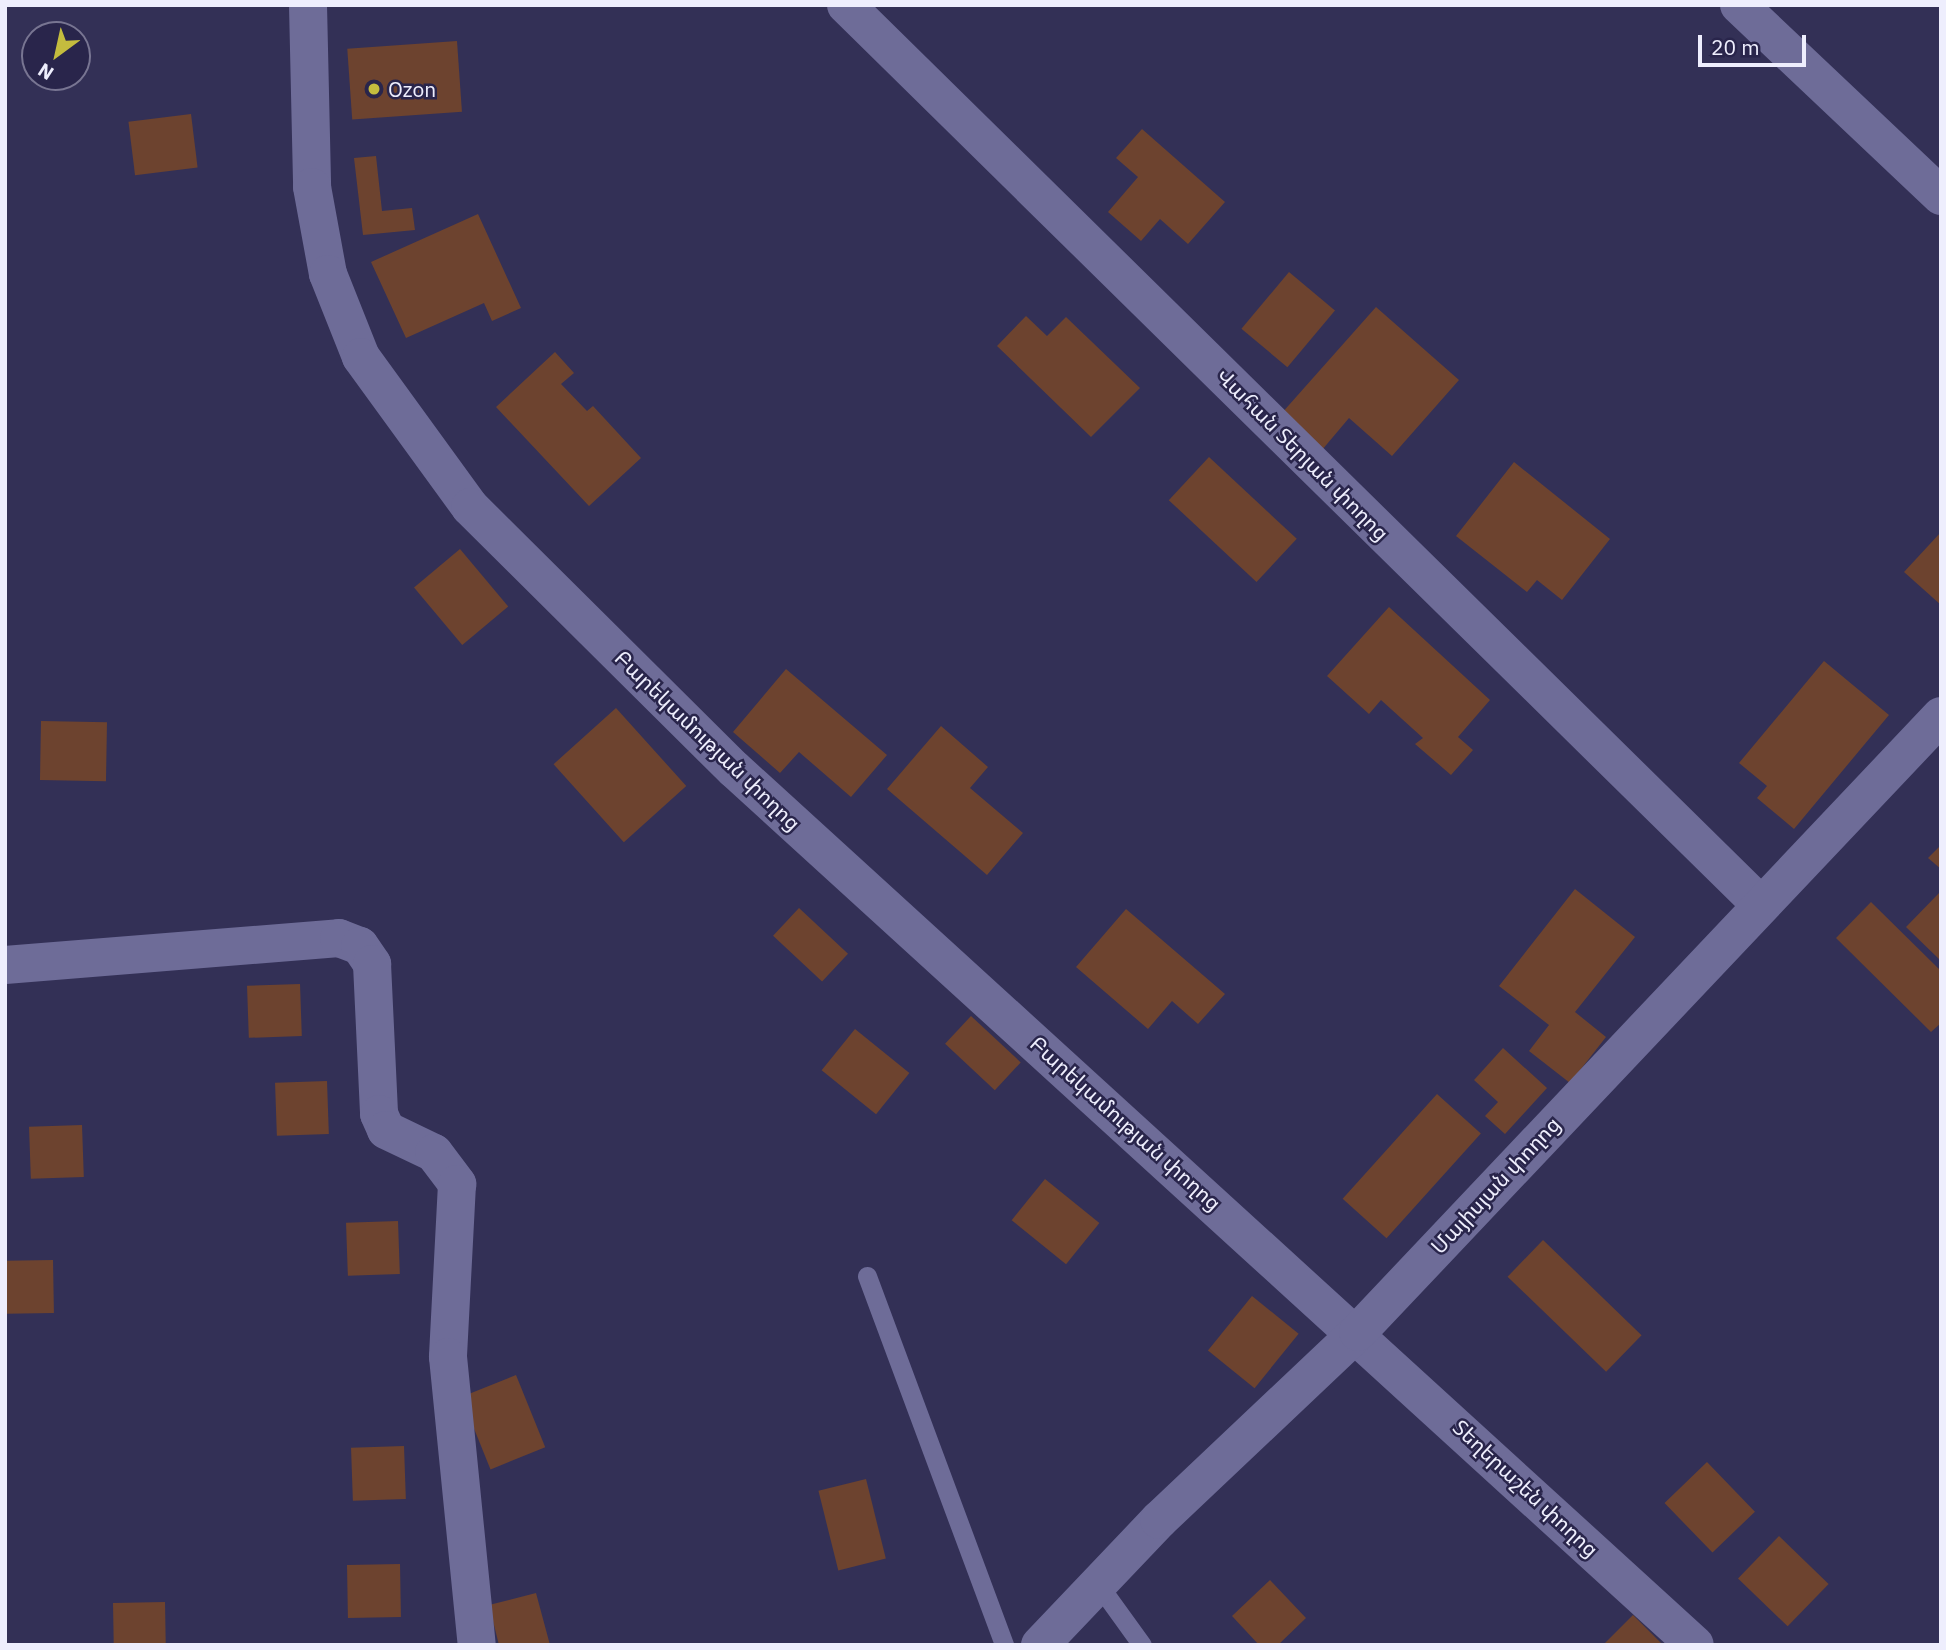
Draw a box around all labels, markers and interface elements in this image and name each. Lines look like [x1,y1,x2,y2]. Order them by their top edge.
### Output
north arrow [21,21,91,91]
scale bar [1701,21,1810,65]
text: 20 m [1711,33,1760,61]
text: N [33,58,58,86]
place label: Ozon [388,76,436,102]
marker: Ozon [366,81,382,97]
street label: Վահան Տերյան փողոց [1212,363,1394,545]
street label: Բարեկամության փողոց [610,645,806,835]
street label: Բարեկամության փողոց [1025,1031,1227,1215]
street label: Մայիսյան փողոց [1425,1111,1565,1259]
street label: Տեղերաշեն փողոց [1448,1414,1604,1562]

